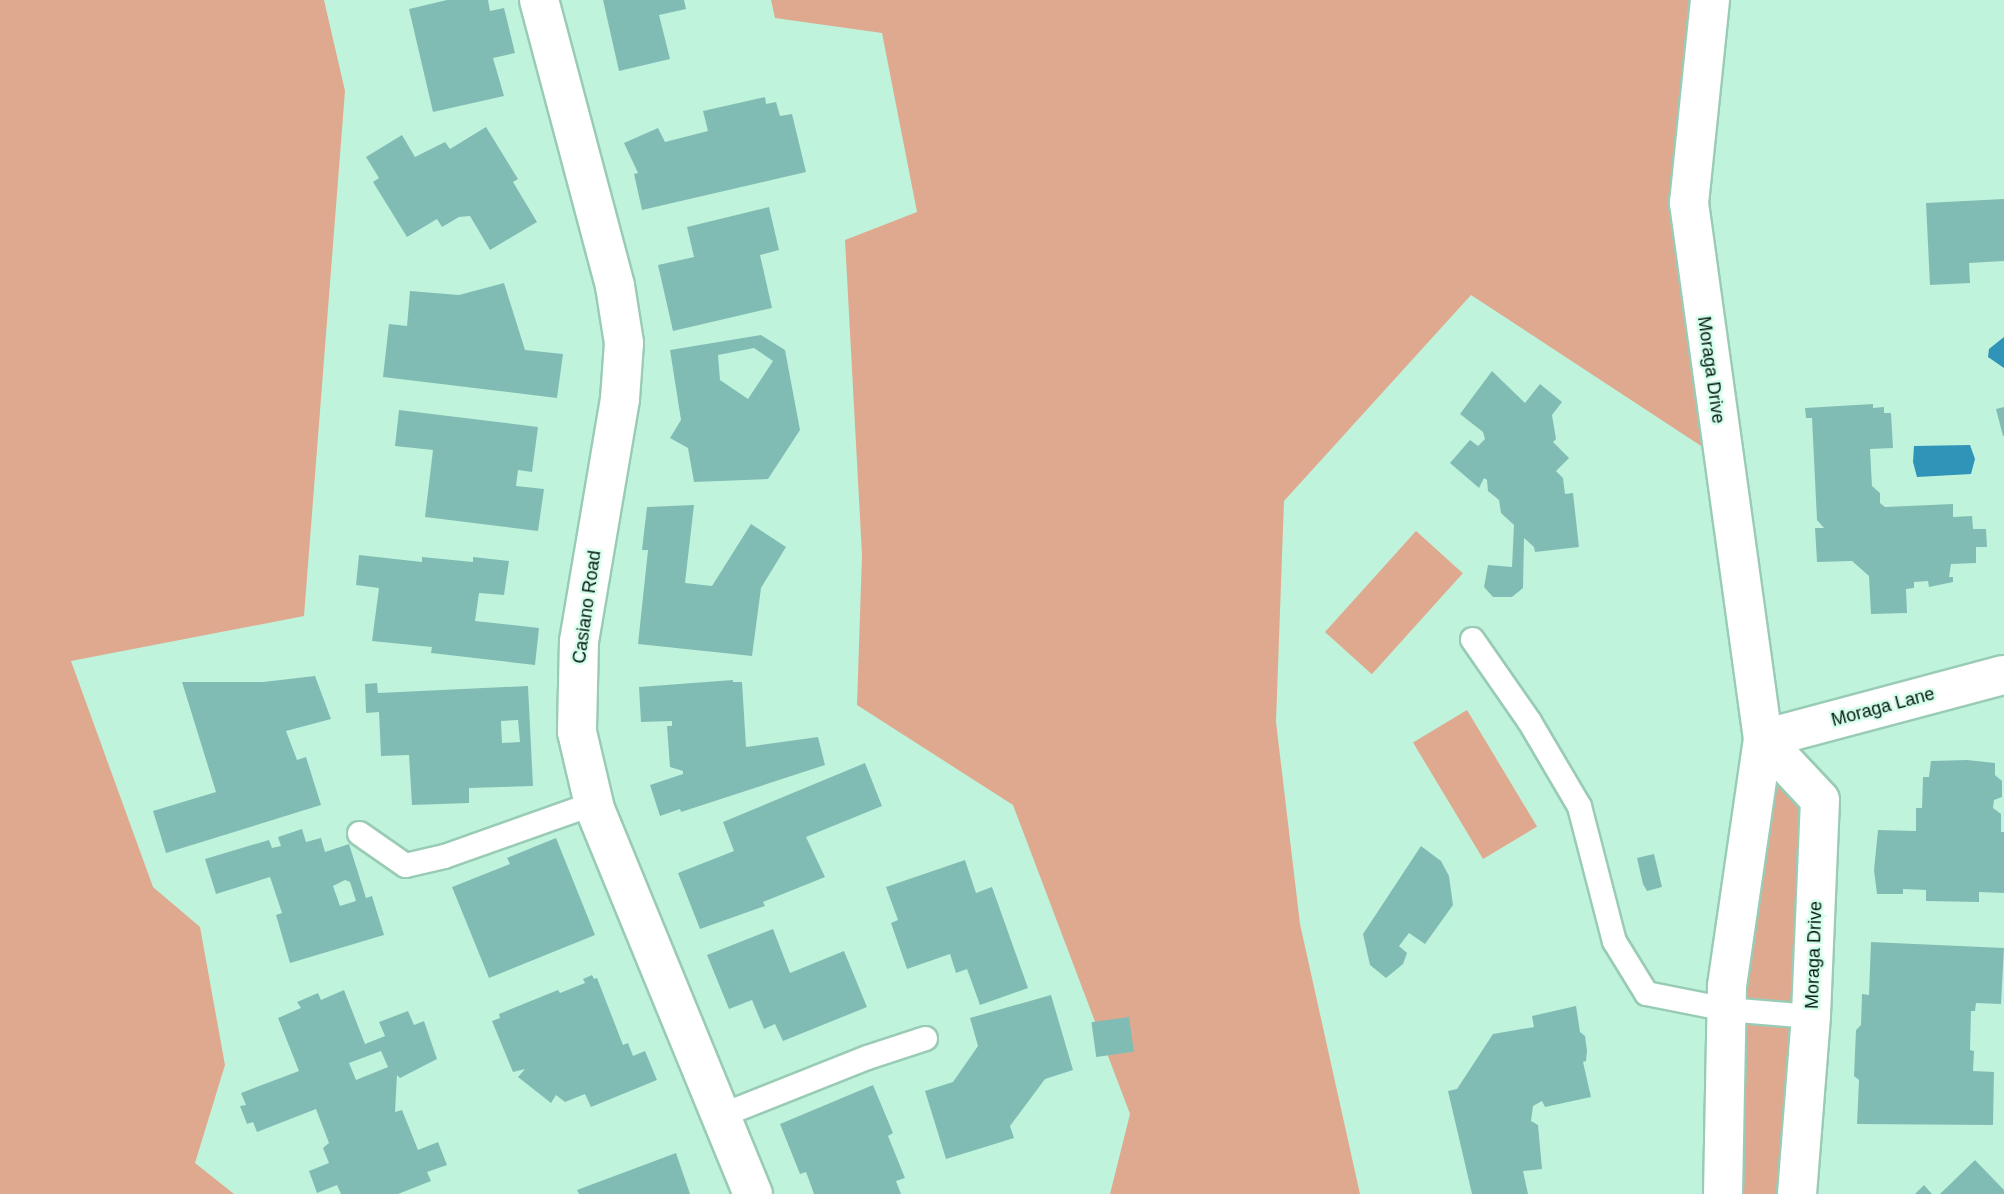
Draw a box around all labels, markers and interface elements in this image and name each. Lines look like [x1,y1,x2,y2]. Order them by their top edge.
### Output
street label: Moraga Drive [1693,315,1729,425]
street label: Casiano Road [568,549,606,665]
street label: Moraga Lane [1829,683,1937,731]
street label: Moraga Drive [1801,901,1827,1009]

